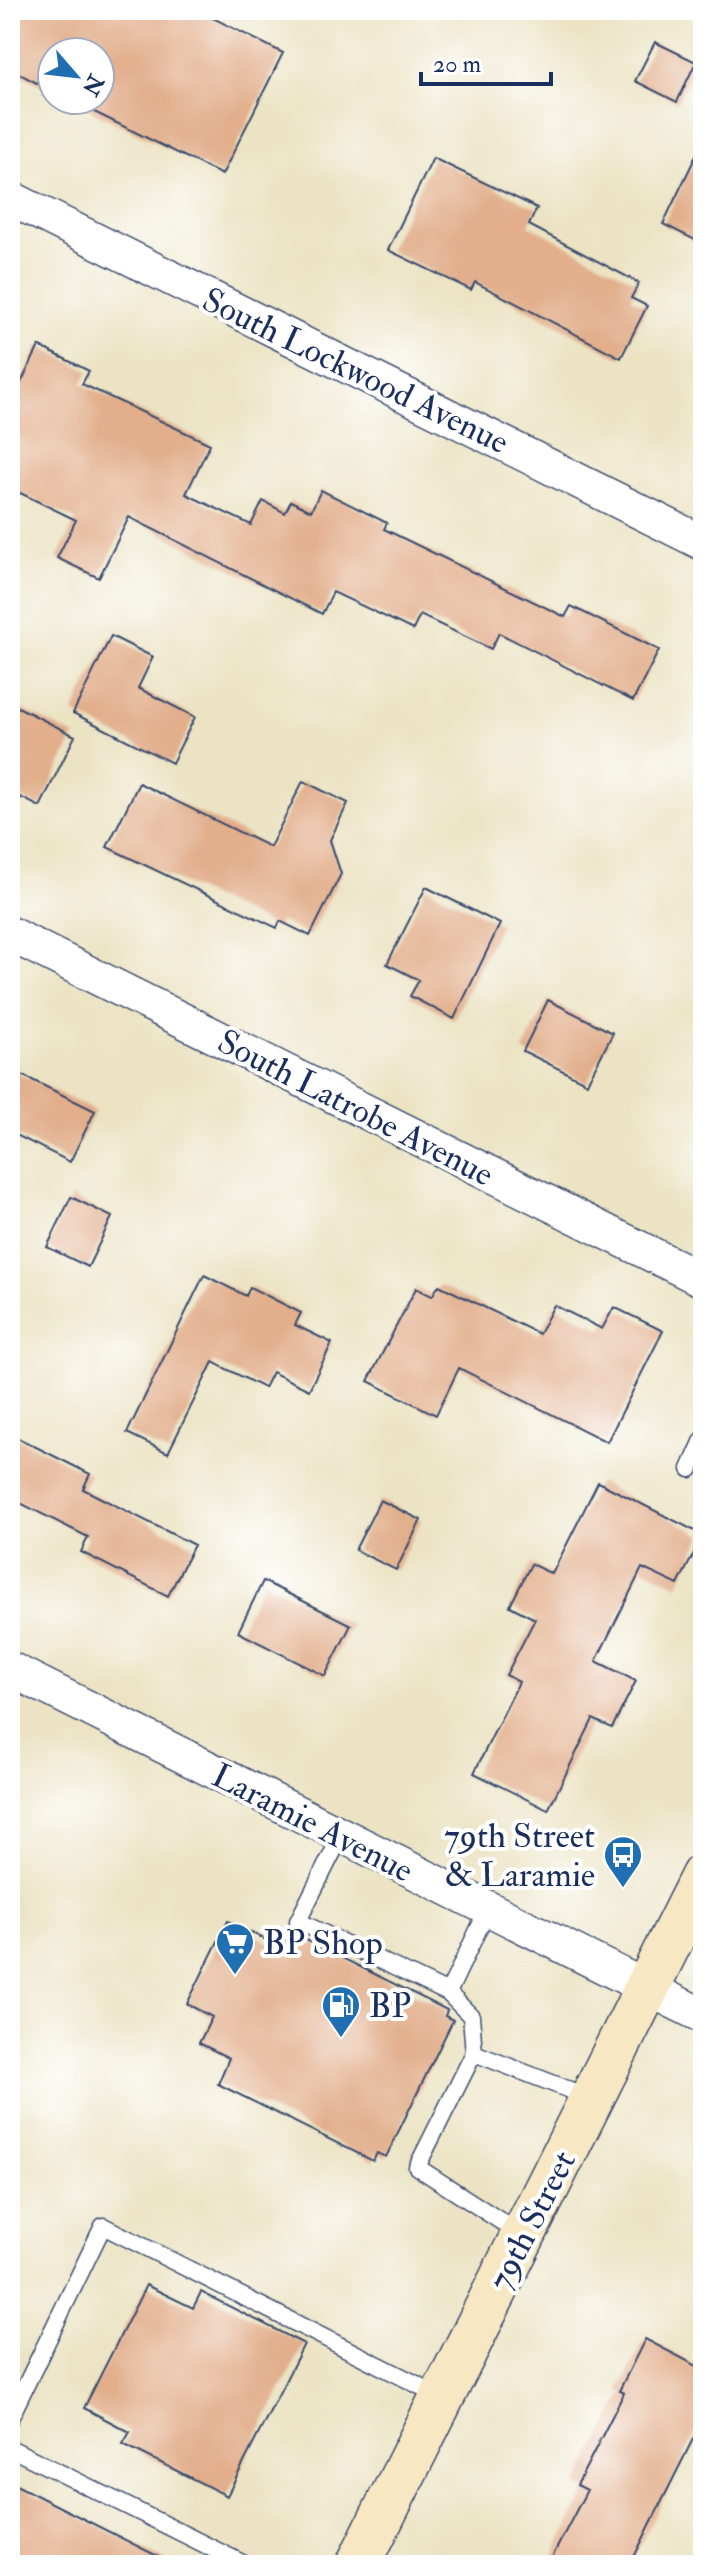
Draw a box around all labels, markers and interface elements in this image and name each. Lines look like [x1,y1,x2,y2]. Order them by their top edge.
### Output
north arrow [36,36,116,116]
scale bar [421,36,551,86]
text: 20 m [433,49,482,80]
text: N [76,69,110,100]
street label: South Lockwood Avenue [195,279,516,464]
street label: South Latrobe Avenue [210,1020,500,1196]
street label: Laramie Avenue [204,1754,420,1893]
place label: 79th Street & Laramie [444,1815,595,1897]
bus stop icon: 79th Street & Laramie [602,1834,644,1889]
supermarket icon: BP Shop [214,1921,256,1976]
place label: BP Shop [263,1922,383,1965]
fuel station icon: BP [320,1984,362,2039]
place label: BP [369,1985,411,2028]
street label: 79th Street [479,2144,586,2298]

